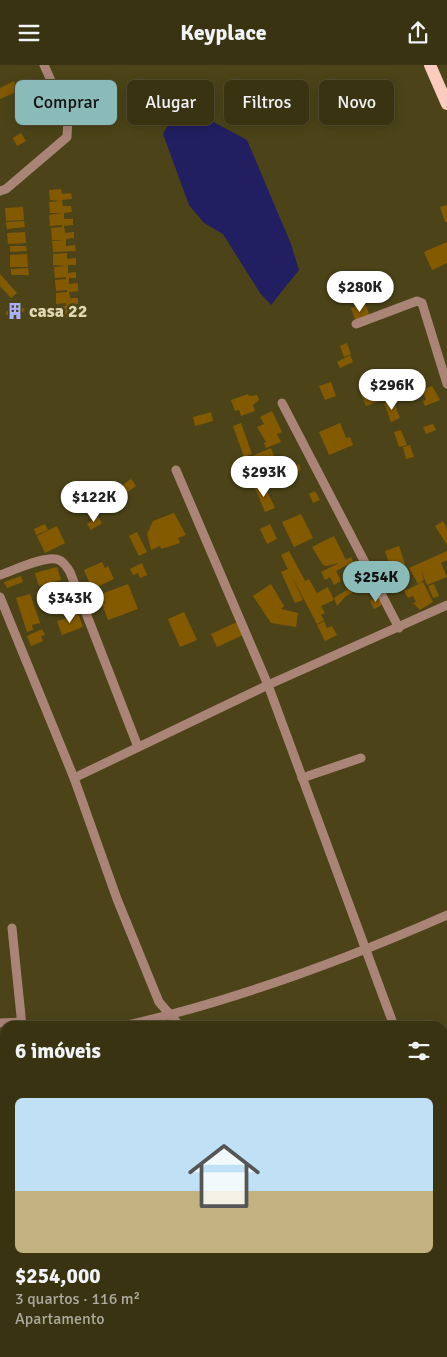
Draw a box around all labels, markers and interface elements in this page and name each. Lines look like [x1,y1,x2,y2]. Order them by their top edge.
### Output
icon: menu [15,19,43,47]
text: Keyplace [180,19,267,46]
icon: share [404,19,432,47]
chip: Comprar [15,80,117,125]
chip: Alugar [127,80,214,125]
chip: Filtros [224,80,309,125]
chip: Novo [319,80,394,125]
pin: $280K [325,271,395,313]
text: $280K [338,277,382,297]
place label: casa 22 [29,300,87,322]
building icon: casa 22 [5,301,25,321]
pin: $296K [357,369,427,411]
text: $296K [370,375,414,395]
pin: $293K [229,455,299,498]
text: $293K [242,462,286,482]
pin: $122K [59,481,129,523]
text: $122K [72,487,116,507]
pin: $254K [341,561,411,603]
text: $254K [354,567,398,587]
pin: $343K [35,581,105,624]
text: $343K [48,588,92,608]
icon: filters [405,1037,433,1065]
text: 6 imóveis [15,1038,101,1064]
icon: home [179,1131,269,1221]
text: $254,000 [15,1263,101,1289]
text: 3 quartos · 116 m² [15,1289,140,1309]
text: Apartamento [15,1309,105,1329]

